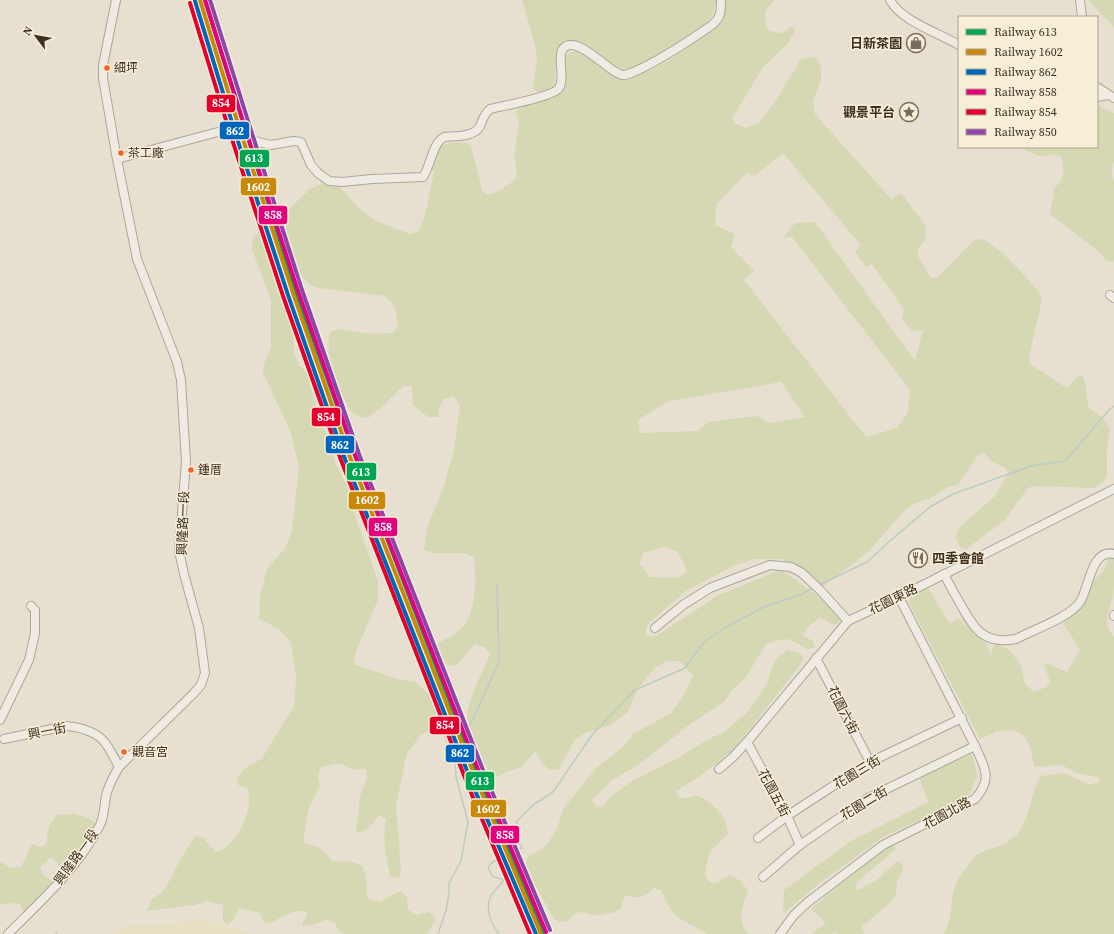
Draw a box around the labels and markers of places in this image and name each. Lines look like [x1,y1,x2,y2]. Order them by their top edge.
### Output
shop icon: 日新茶園 [905,32,927,54]
place label: 日新茶園 [850,35,902,52]
place label: 細坪 [114,60,138,76]
marker: 細坪 [102,63,112,73]
place icon: 觀景平台 [898,101,920,123]
place label: 觀景平台 [843,104,895,121]
place label: 茶工廠 [128,145,164,161]
marker: 茶工廠 [116,148,126,158]
place label: 鍾厝 [198,462,222,478]
marker: 鍾厝 [186,465,196,475]
restaurant icon: 四季會館 [907,547,929,569]
place label: 四季會館 [932,550,984,567]
place label: 觀音宮 [132,744,168,760]
marker: 觀音宮 [119,747,129,757]

